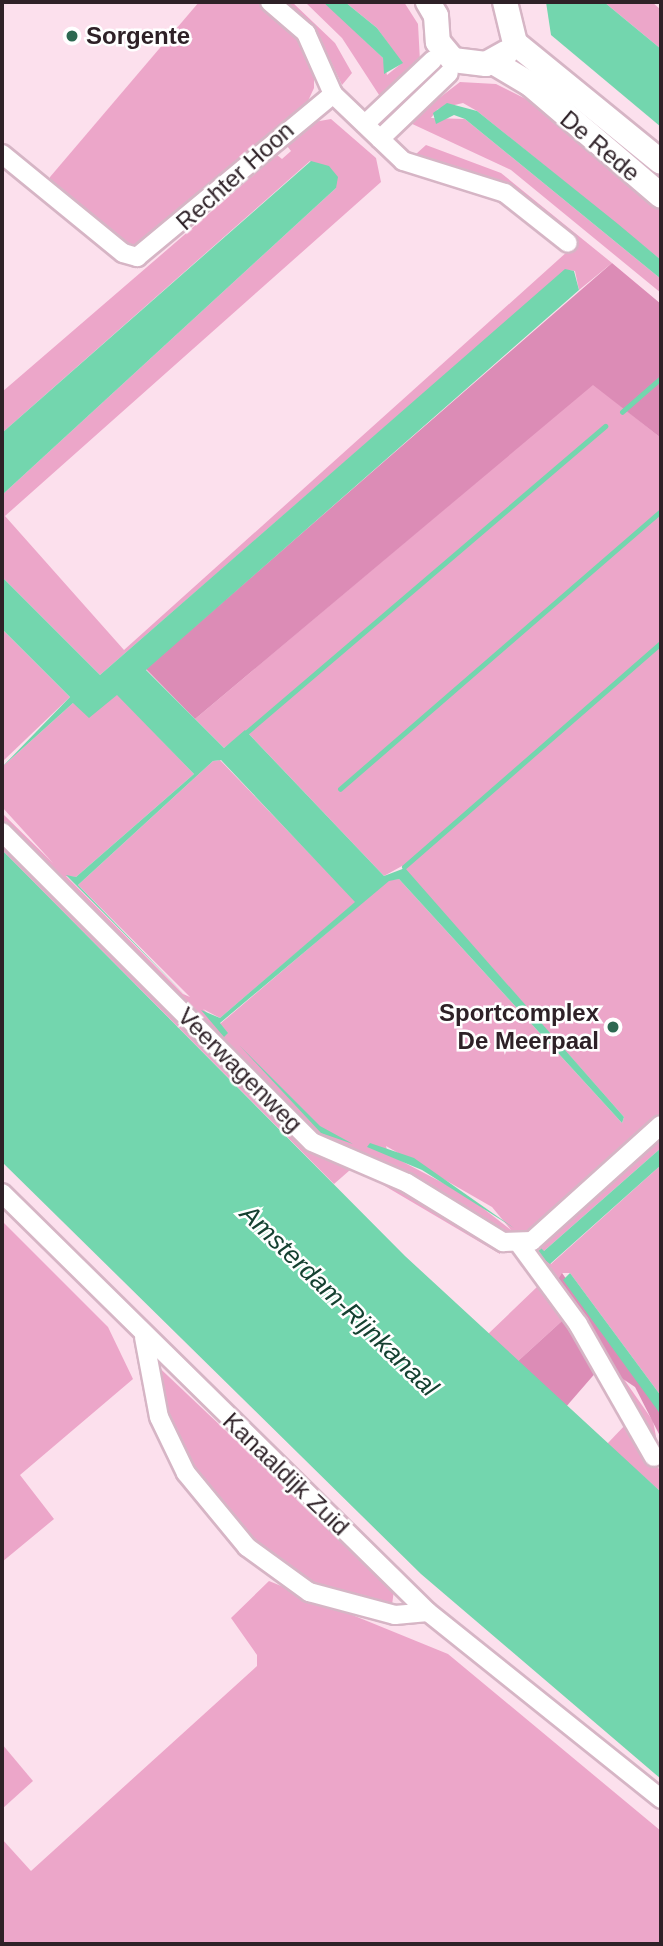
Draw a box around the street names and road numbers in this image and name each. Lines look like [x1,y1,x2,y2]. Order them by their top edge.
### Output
street label: De Rede [554,105,646,187]
street label: Rechter Hoon [170,116,300,236]
street label: Veerwagenweg [172,1002,308,1138]
street label: Kanaaldijk Zuid [217,1407,355,1541]

